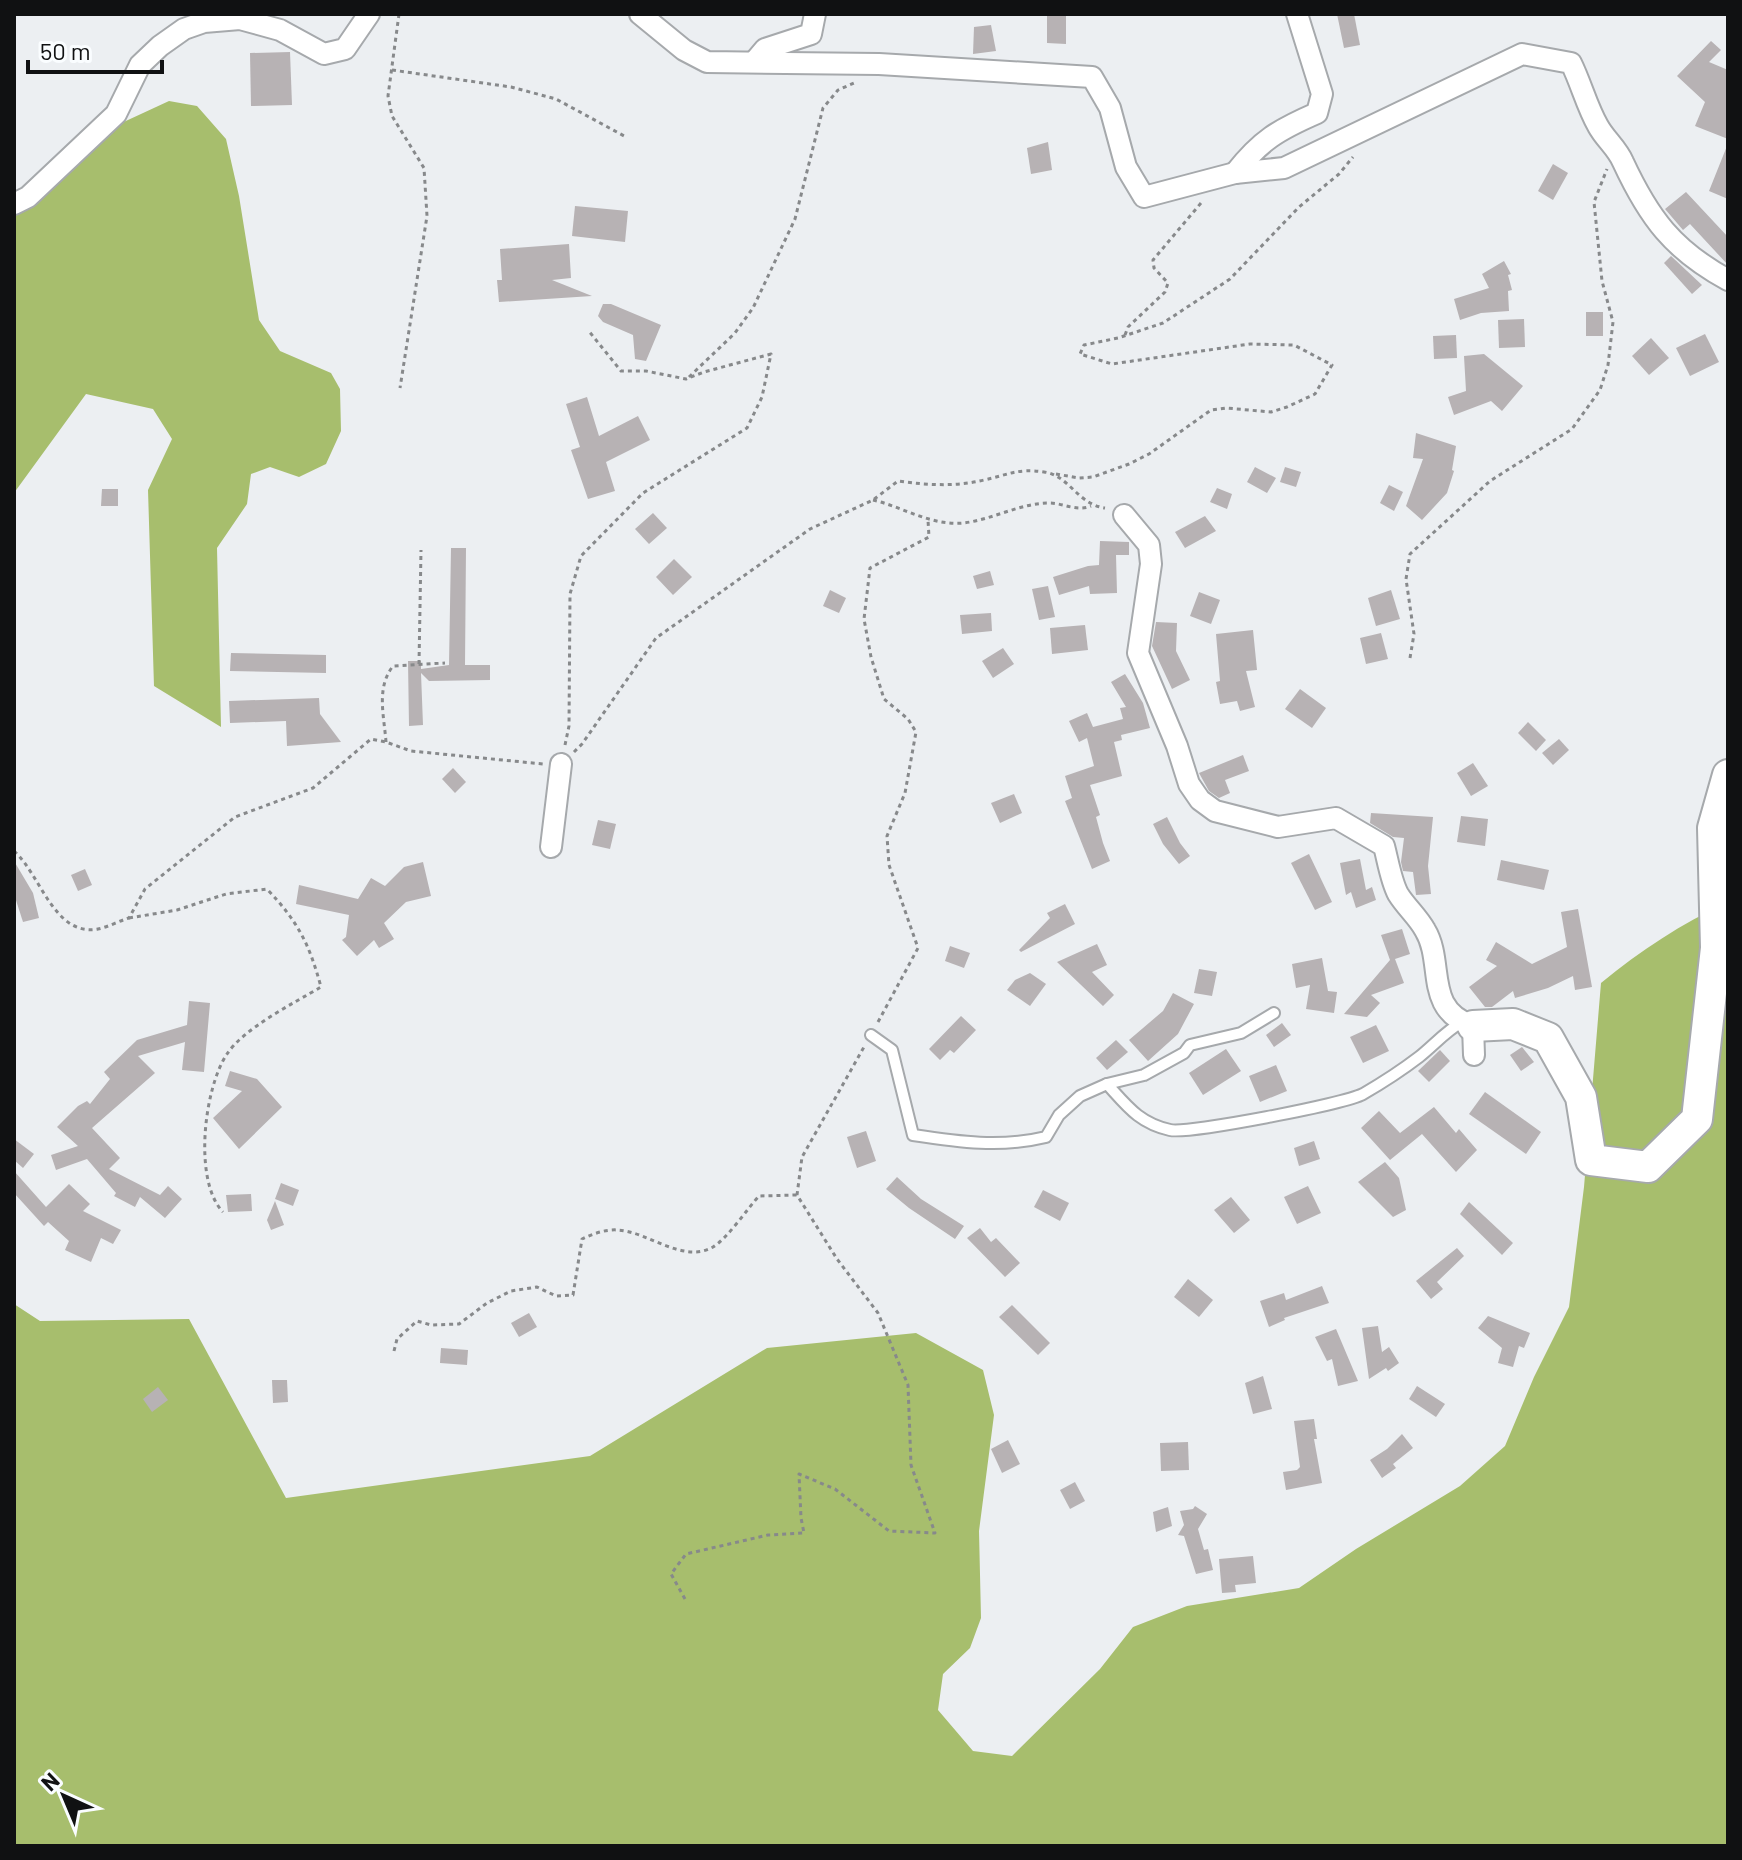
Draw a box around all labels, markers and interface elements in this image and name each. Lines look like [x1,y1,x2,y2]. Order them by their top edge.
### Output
scale bar [28,24,162,74]
text: 50 m [40,36,91,65]
north arrow [24,1756,104,1836]
text: N [35,1766,64,1795]

